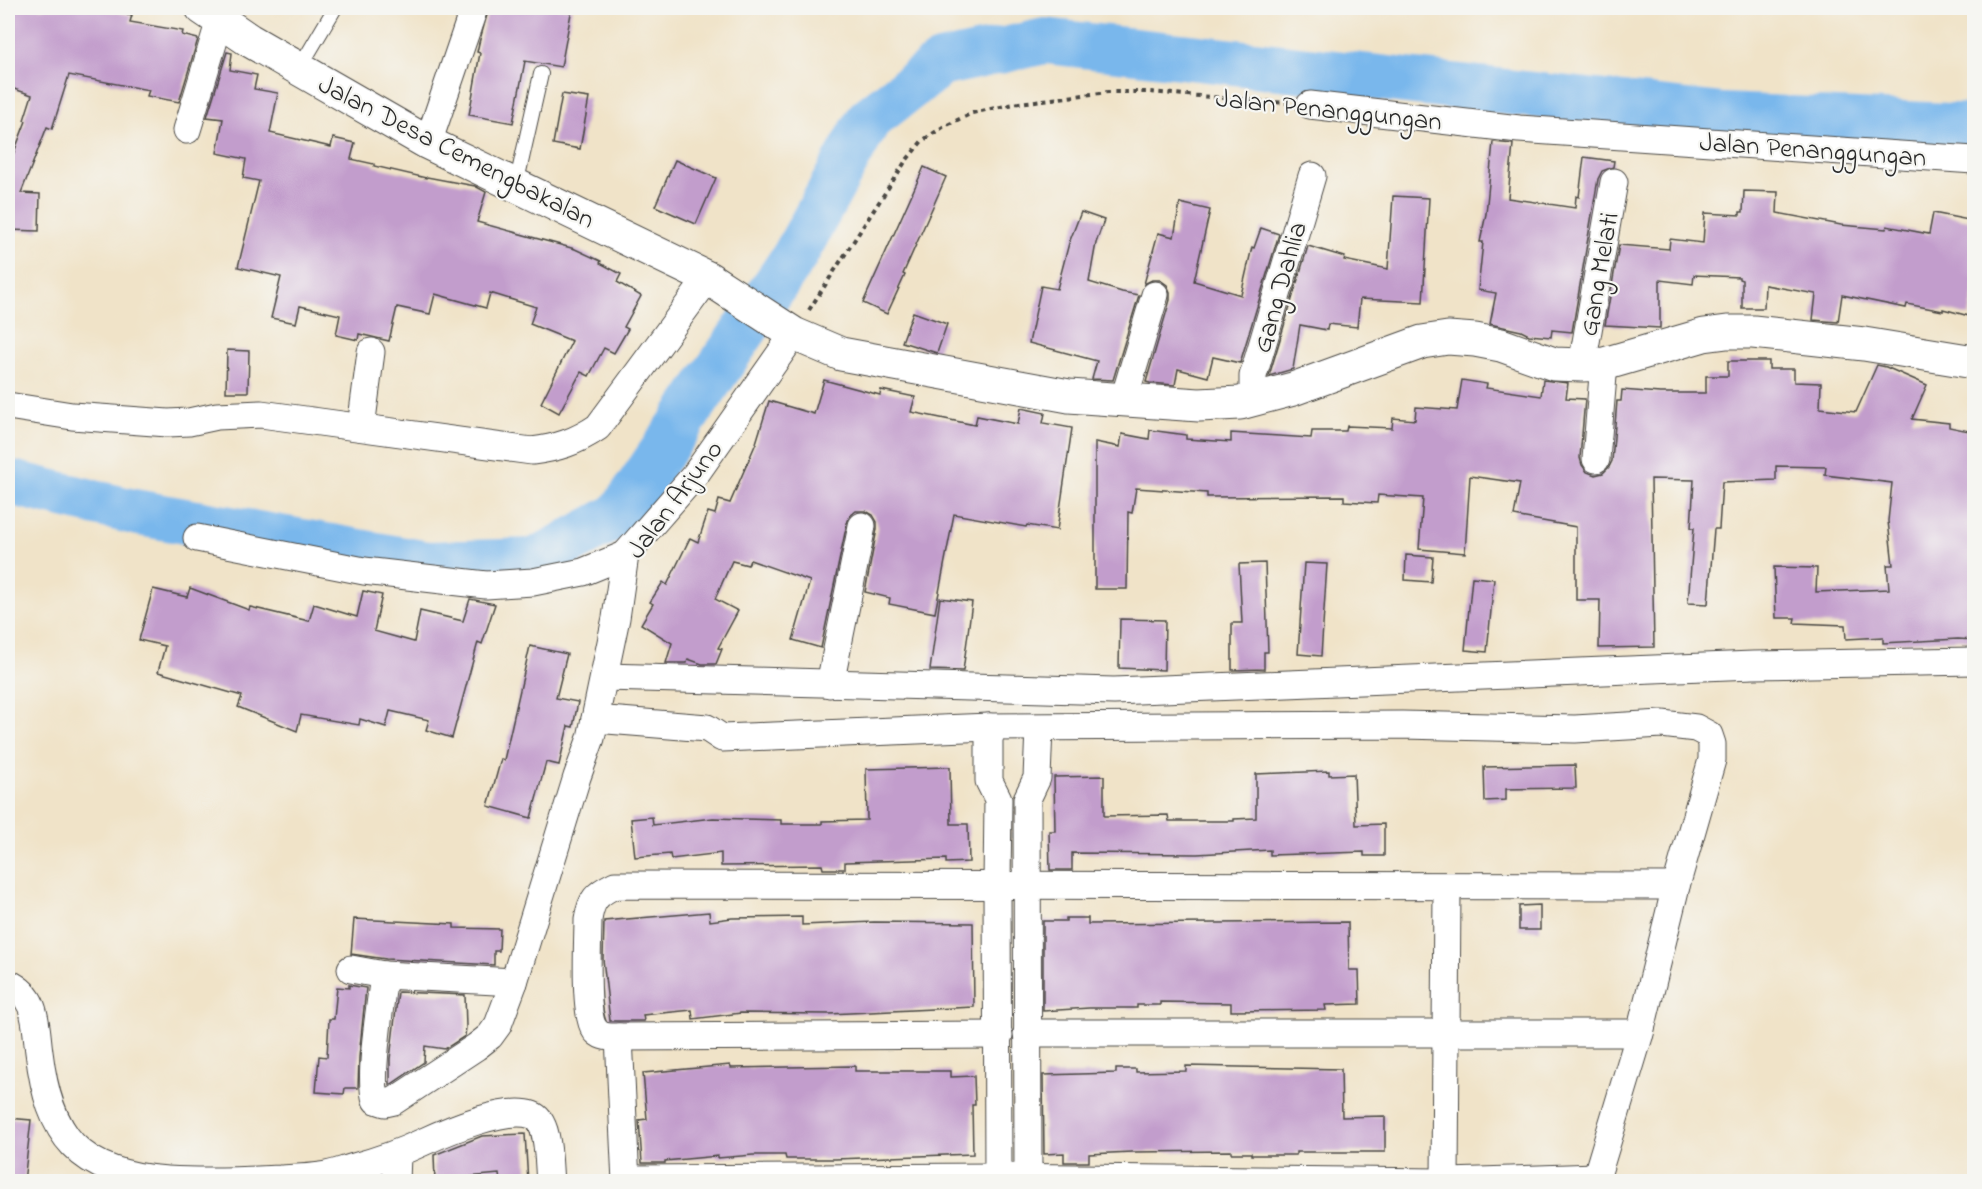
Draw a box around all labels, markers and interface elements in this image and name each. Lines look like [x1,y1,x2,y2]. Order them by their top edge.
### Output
street label: Jalan Desa Cemengbakalan [311,66,601,240]
street label: Jalan Penanggungan [1214,80,1444,143]
street label: Jalan Penanggungan [1698,124,1928,179]
street label: Gang Melati [1570,209,1631,340]
street label: Gang Dahlia [1244,217,1319,358]
street label: Jalan Arjuno [618,433,734,568]

